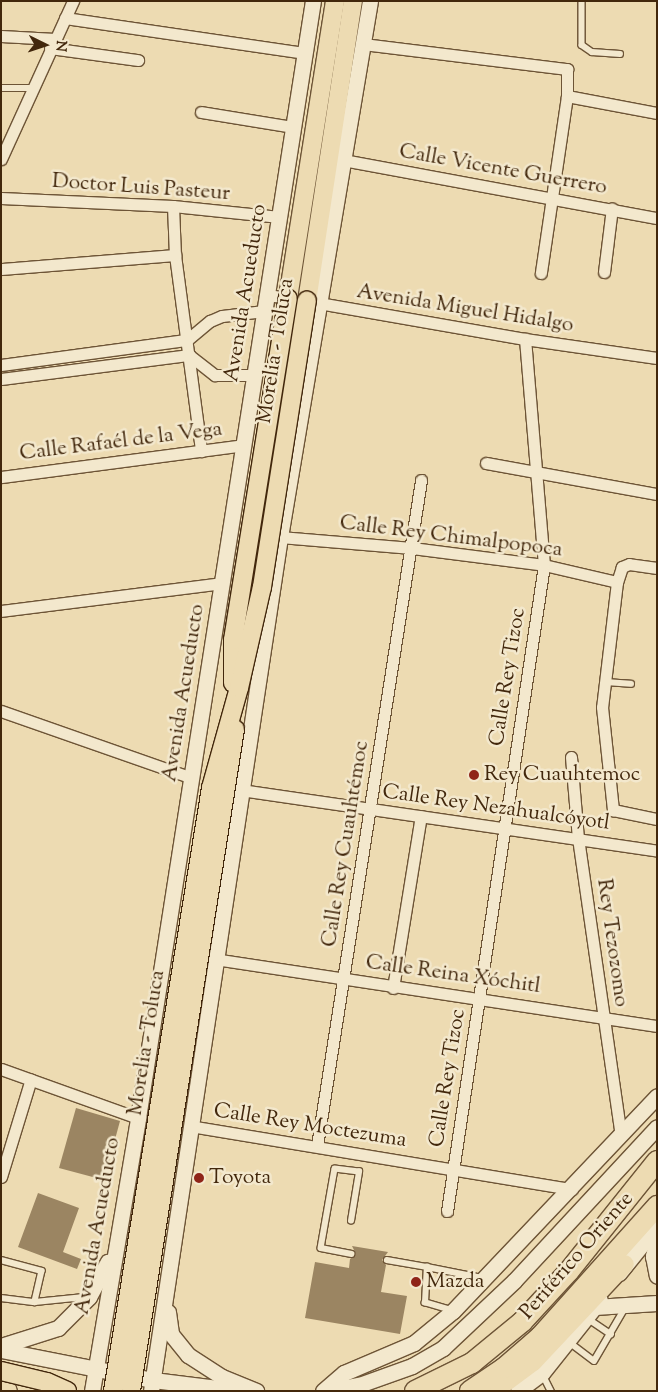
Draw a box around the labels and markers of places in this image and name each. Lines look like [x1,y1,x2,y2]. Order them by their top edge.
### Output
place label: Rey Cuauhtemoc [484,762,640,788]
marker: Rey Cuauhtemoc [468,769,480,781]
place label: Toyota [209,1165,271,1191]
marker: Toyota [193,1172,205,1184]
place label: Mazda [426,1269,484,1295]
marker: Mazda [410,1276,422,1288]

